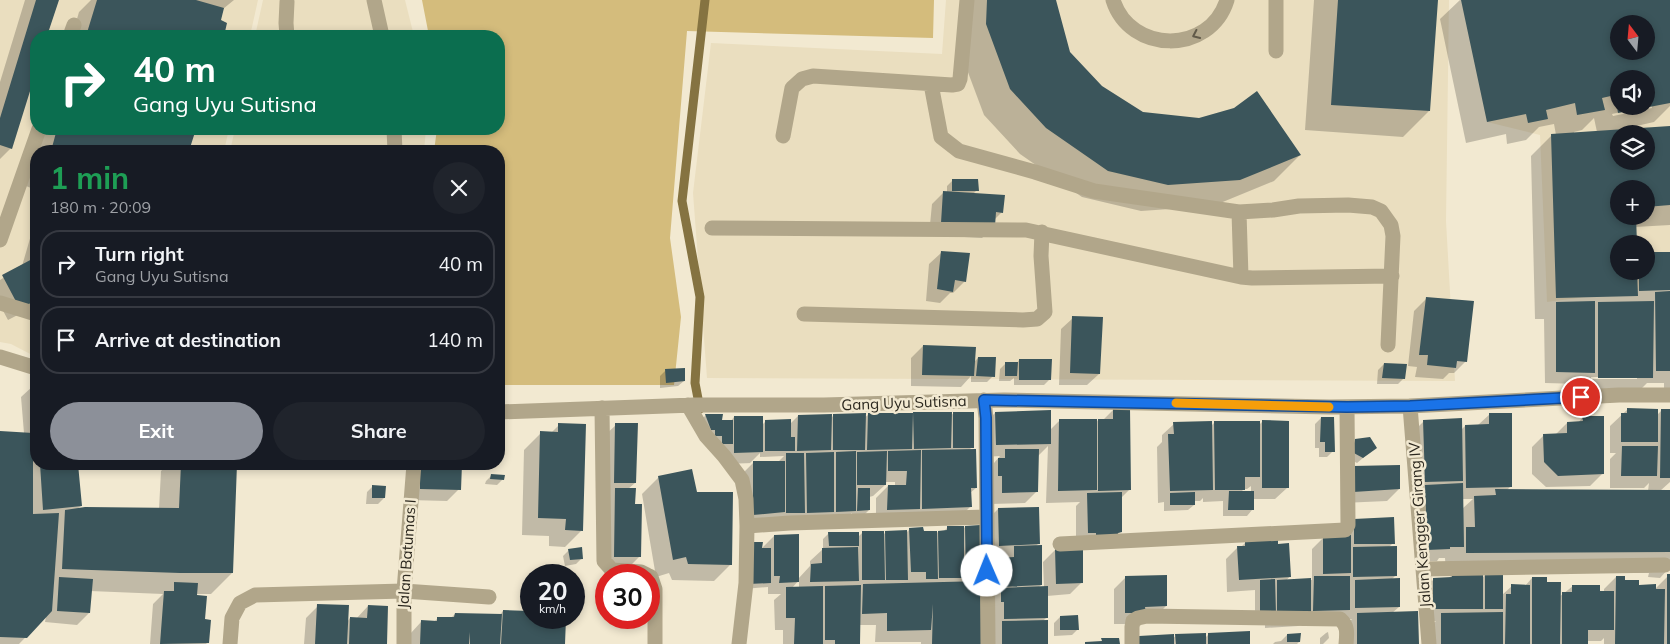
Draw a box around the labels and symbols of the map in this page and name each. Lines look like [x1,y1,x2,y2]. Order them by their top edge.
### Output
north arrow [1610,15,1655,60]
one-way arrow [1192,28,1201,38]
pin [1560,376,1602,418]
street label: Gang Uyu Sutisna [841,391,967,414]
street label: Jalan Kengger Girang IV [1404,441,1435,609]
street label: Jalan Batumas I [393,499,420,609]
position arrow [960,544,1012,596]
speed limit sign: 30 [595,564,660,629]

